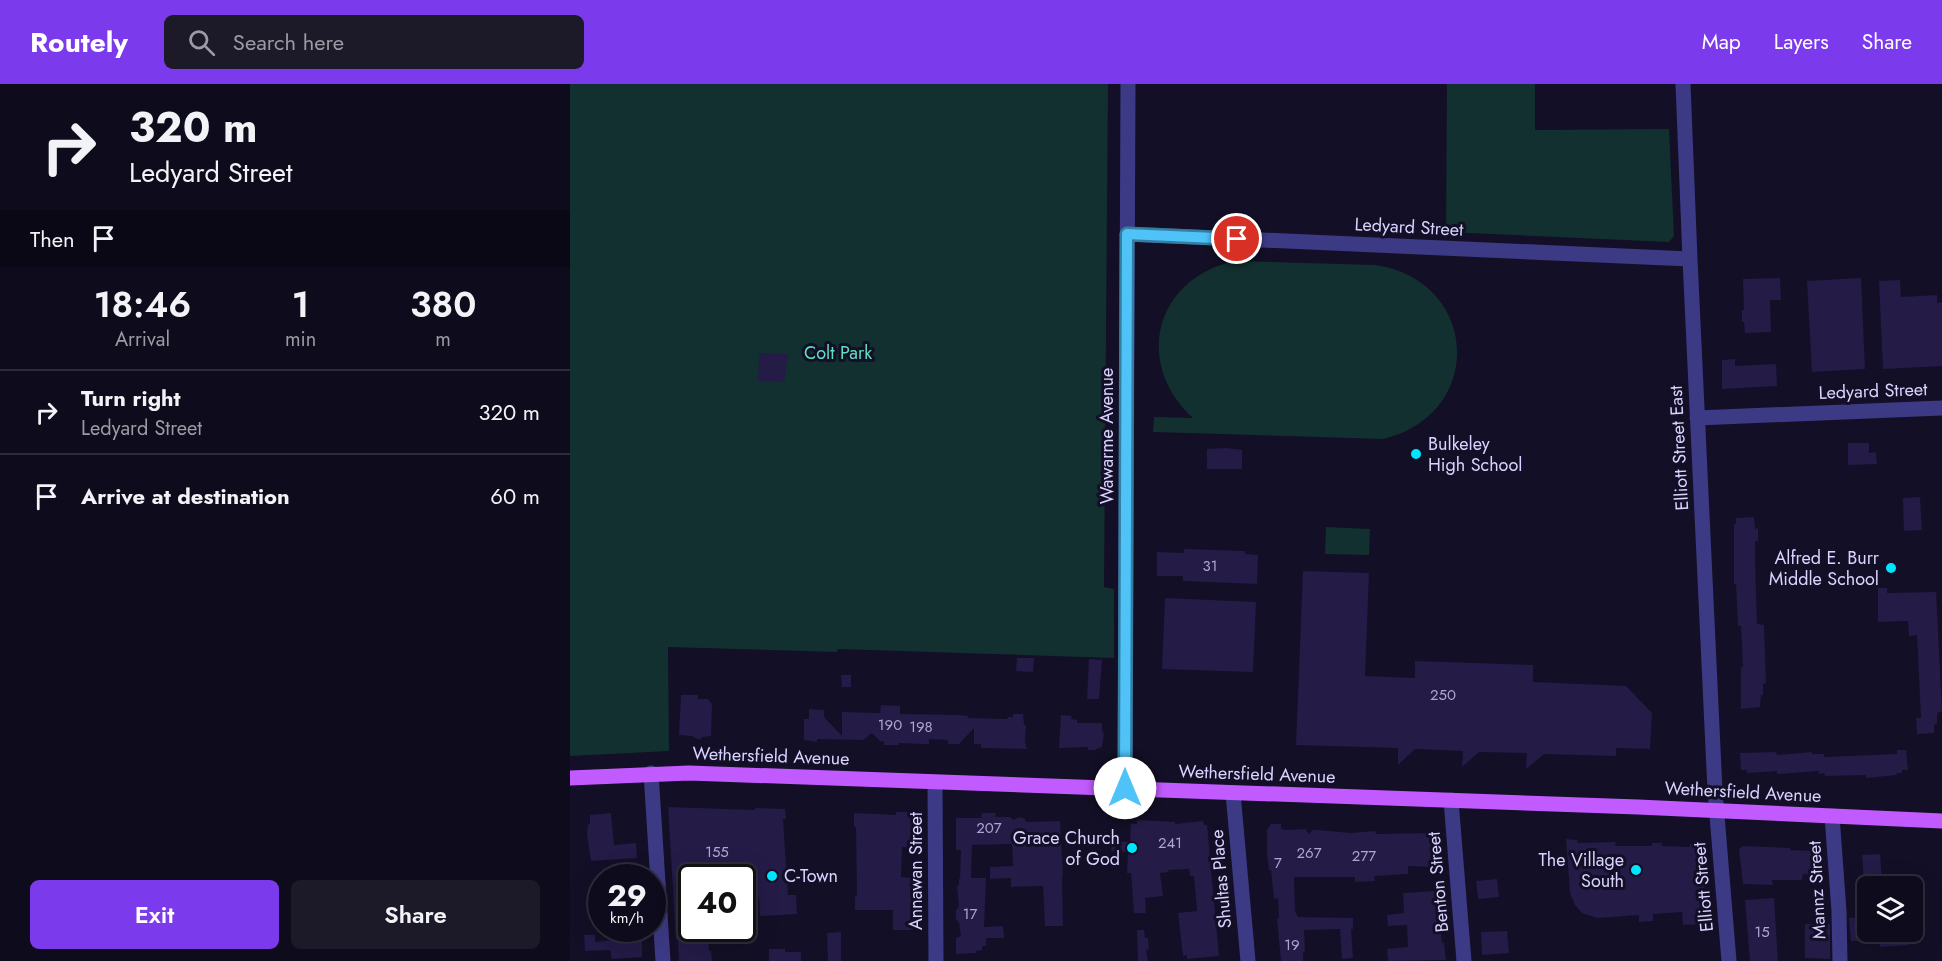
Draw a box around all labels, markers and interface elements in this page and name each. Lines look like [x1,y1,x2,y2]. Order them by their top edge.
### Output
search box [164,15,584,69]
text: Routely [30,22,128,63]
icon: search [185,26,218,59]
text: Search here [233,26,344,58]
text: Map [1702,27,1741,57]
text: Layers [1774,27,1829,57]
text: Share [1862,27,1912,57]
text: 320 m [129,97,257,158]
icon: right [30,108,108,186]
text: Ledyard Street [129,153,293,192]
street label: Ledyard Street [1354,211,1465,243]
pin [1211,213,1262,264]
icon: arrive [87,222,120,255]
icon: arrive [1220,222,1253,255]
text: Then [30,223,75,255]
text: 18:46 [94,278,191,330]
text: 1 [292,278,309,330]
text: 380 [410,278,476,330]
text: Arrival [115,325,170,354]
text: min [285,325,316,354]
text: m [435,325,451,354]
park label: Colt Park [804,340,872,366]
street label: Wawarme Avenue [1094,368,1120,504]
street label: Ledyard Street [1818,376,1929,406]
text: Turn right [81,382,181,414]
street label: Elliott Street East [1663,384,1695,511]
icon: right [30,396,63,429]
text: 320 m [479,396,540,428]
text: Ledyard Street [81,414,202,443]
place label: Bulkeley High School [1428,431,1522,478]
marker: Bulkeley High School [1409,447,1423,461]
icon: arrive [30,480,63,513]
text: Arrive at destination [81,480,290,512]
text: 60 m [490,480,540,512]
place label: Alfred E. Burr Middle School [1769,545,1880,592]
house number: 31 [1203,555,1217,577]
marker: Alfred E. Burr Middle School [1884,561,1898,575]
house number: 250 [1430,684,1456,706]
house number: 190 [878,714,902,736]
house number: 198 [909,716,933,738]
street label: Wethersfield Avenue [692,740,850,772]
position arrow [1093,756,1157,820]
street label: Wethersfield Avenue [1178,758,1336,790]
street label: Wethersfield Avenue [1664,775,1822,809]
street label: Annawan Street [903,811,929,930]
house number: 207 [976,817,1002,839]
place label: Grace Church of God [1013,825,1120,872]
street label: Shultas Place [1204,829,1238,929]
street label: Benton Street [1421,830,1455,933]
house number: 241 [1158,832,1182,854]
street label: Mannz Street [1801,839,1833,940]
house number: 155 [705,841,729,863]
marker: Grace Church of God [1125,841,1139,855]
street label: Elliott Street [1686,841,1720,933]
house number: 267 [1296,842,1322,864]
house number: 277 [1352,845,1376,867]
place label: The Village South [1538,847,1624,894]
house number: 7 [1274,852,1282,874]
place label: C-Town [784,863,838,889]
marker: The Village South [1629,863,1643,877]
speed limit sign: 40 [678,864,756,942]
marker: C-Town [765,869,779,883]
text: 29 [607,874,647,917]
map controls [1857,876,1923,942]
button: layers [1857,876,1923,942]
button: Exit [30,880,279,949]
button: Share [291,880,540,949]
house number: 17 [963,903,977,925]
text: km/h [610,907,644,929]
house number: 15 [1754,921,1770,943]
house number: 19 [1284,934,1300,956]

